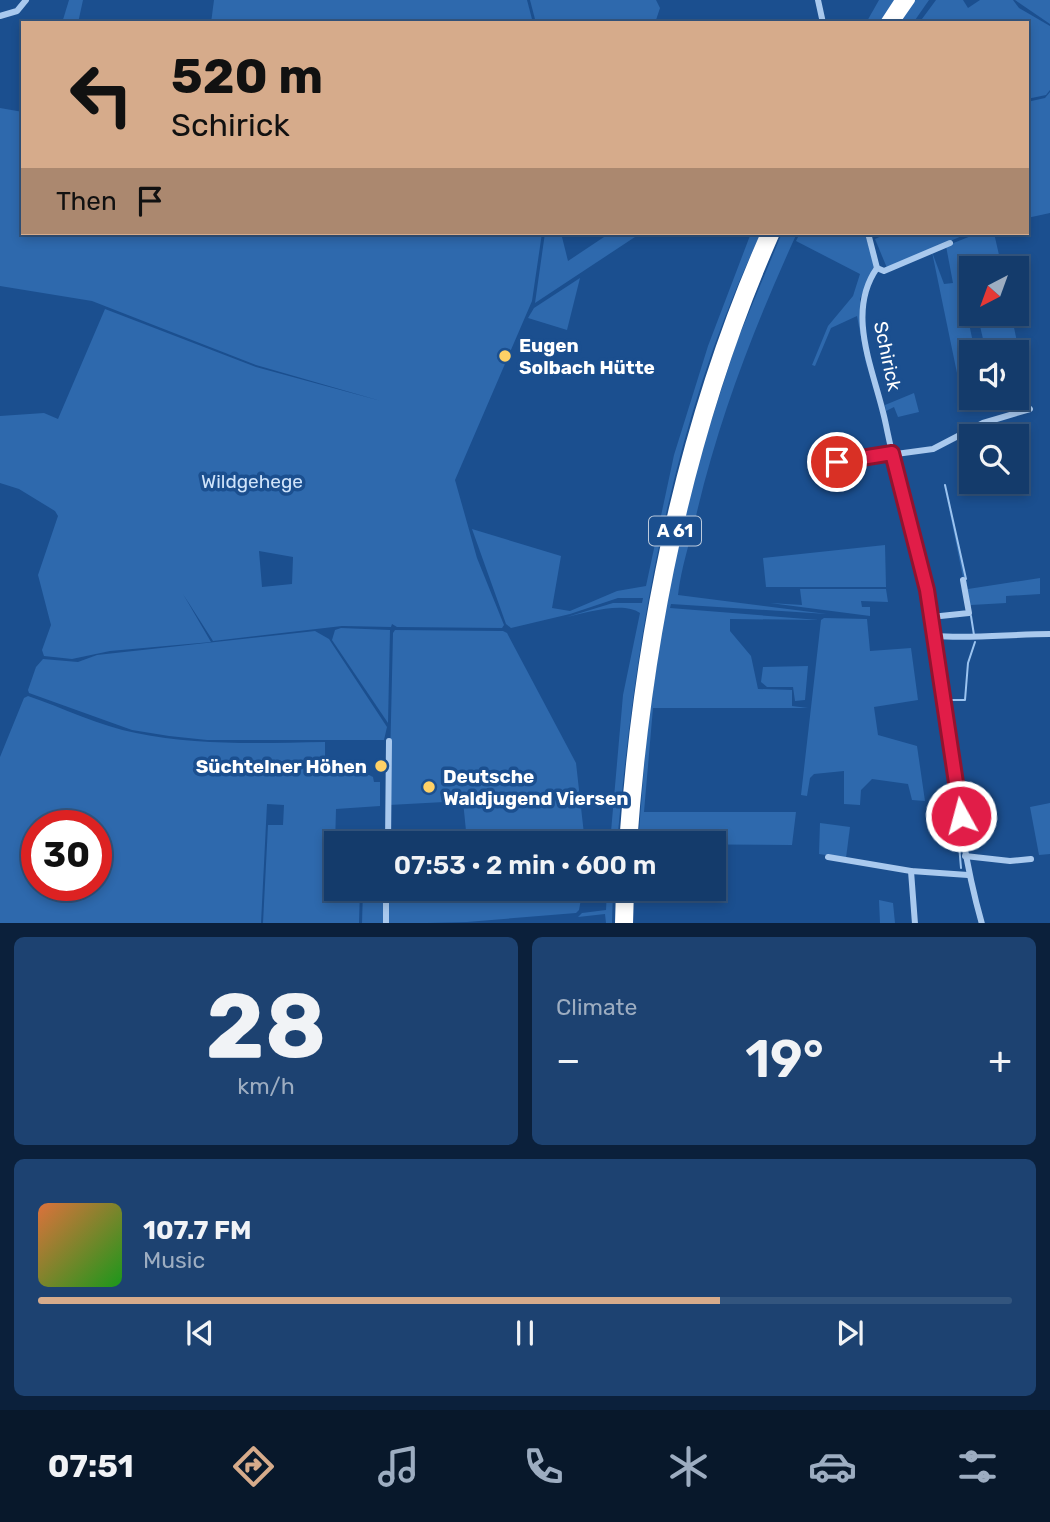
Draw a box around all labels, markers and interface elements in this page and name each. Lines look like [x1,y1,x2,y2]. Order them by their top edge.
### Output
text: 520 m [171,47,323,105]
icon: left [56,49,147,140]
text: Schirick [171,106,290,144]
icon: arrive [131,182,169,220]
text: Then [56,186,117,217]
north arrow [959,256,1029,326]
map controls [959,256,1029,494]
street label: Schirick [869,319,906,393]
place label: Eugen Solbach Hütte [519,334,655,379]
button: sound [959,340,1029,410]
marker: Eugen Solbach Hütte [497,348,513,364]
button: search [959,424,1029,494]
pin [807,432,867,492]
icon: arrive [818,443,856,481]
park label: Wildgehege [201,470,303,493]
road number: A 61 [649,516,701,546]
place label: Süchtelner Höhen [196,755,367,778]
marker: Süchtelner Höhen [373,758,389,774]
place label: Deutsche Waldjugend Viersen [443,765,628,810]
marker: Deutsche Waldjugend Viersen [421,779,437,795]
position arrow [924,779,998,853]
speed limit sign: 30 [21,810,112,901]
text: 07:53 · 2 min · 600 m [394,850,656,881]
text: 28 [206,972,326,1080]
text: Climate [556,993,637,1021]
text: 19° [745,1028,824,1090]
text: − [556,1037,581,1083]
text: + [988,1037,1012,1083]
text: km/h [237,1072,295,1100]
text: 107.7 FM [143,1215,252,1246]
text: Music [143,1246,205,1274]
icon: previous [181,1314,219,1352]
icon: pause [506,1314,544,1352]
icon: next [831,1314,869,1352]
icon: directions [229,1442,278,1491]
icon: music [374,1442,423,1491]
icon: phone [519,1442,568,1491]
icon: climate [664,1442,713,1491]
icon: car [808,1442,857,1491]
icon: filters [953,1442,1002,1491]
text: 07:51 [48,1447,134,1485]

